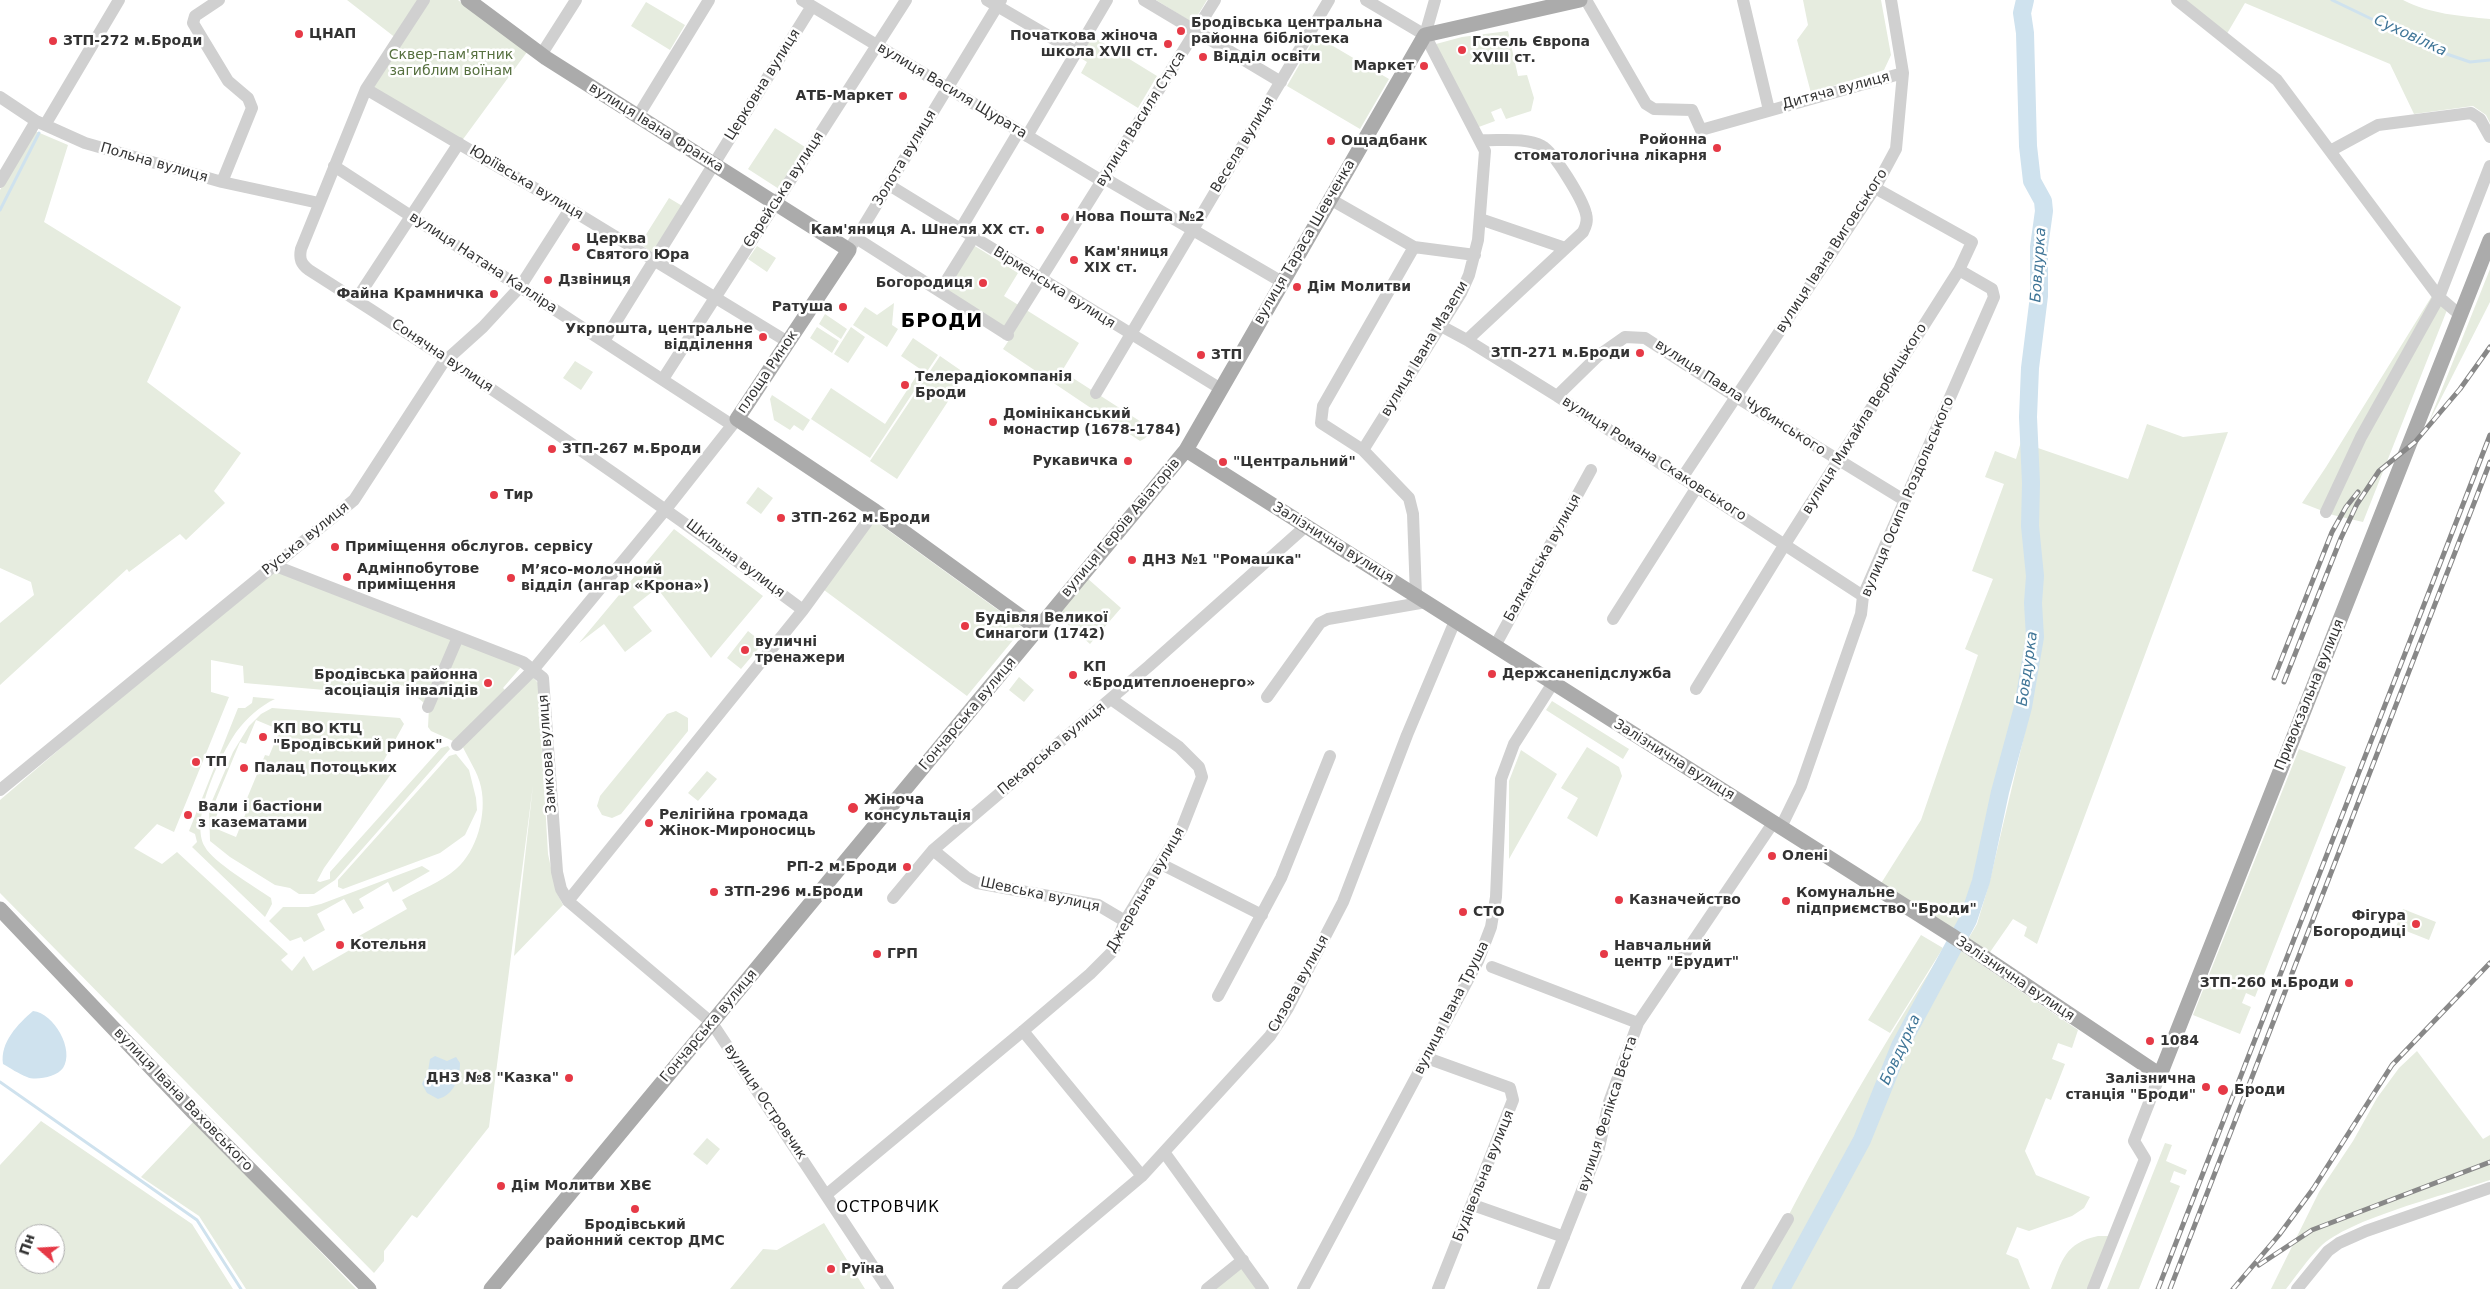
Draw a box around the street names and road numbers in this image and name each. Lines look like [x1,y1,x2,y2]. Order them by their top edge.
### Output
street label: Церковна вулиця [722,26,804,144]
street label: вулиця Василя Щурата [874,40,1030,142]
street label: вулиця Василя Стуса [1092,48,1190,190]
street label: Дитяча вулиця [1780,69,1892,113]
street label: вулиця Івана Франка [585,80,727,176]
street label: Весела вулиця [1208,94,1278,196]
street label: Золота вулиця [870,107,940,209]
street label: Єврейська вулиця [740,129,828,251]
street label: Польна вулиця [98,140,210,186]
street label: Юріївська вулиця [466,142,586,224]
street label: вулиця Тараса Шевченка [1251,157,1359,327]
street label: вулиця Івана Виговського [1773,166,1891,336]
street label: вулиця Натана Калліра [406,209,560,317]
street label: Вірменська вулиця [990,244,1118,332]
street label: вулиця Івана Мазепи [1378,278,1472,420]
street label: Сонячна вулиця [388,316,496,396]
street label: вулиця Михайла Вербицького [1799,321,1931,517]
street label: площа Ринок [734,327,802,417]
street label: вулиця Павла Чубинського [1652,336,1828,460]
street label: вулиця Романа Скаковського [1559,393,1749,525]
street label: вулиця Осипа Роздольського [1858,394,1958,600]
street label: вулиця Героїв Авіаторів [1058,455,1184,601]
street label: Балканська вулиця [1501,491,1585,625]
street label: Руська вулиця [259,499,353,579]
street label: Залізнична вулиця [1270,499,1396,587]
street label: Шкільна вулиця [682,516,788,602]
street label: Привокзальна вулиця [2272,617,2348,773]
street label: Гончарська вулиця [916,654,1020,774]
street label: Замкова вулиця [535,694,561,814]
street label: Пекарська вулиця [995,699,1109,799]
street label: Залізнична вулиця [1611,716,1737,804]
street label: Джерельна вулиця [1103,824,1189,956]
street label: Шевська вулиця [979,874,1101,916]
street label: Сизова вулиця [1265,932,1333,1036]
street label: Залізнична вулиця [1953,933,2077,1025]
street label: вулиця Івана Труша [1411,939,1493,1077]
street label: Гончарська вулиця [657,966,761,1086]
street label: вулиця Івана Ваховського [110,1025,256,1175]
street label: вулиця Фелікса Веста [1575,1034,1641,1194]
street label: вулиця Островчик [720,1041,810,1163]
street label: Будівельна вулиця [1450,1108,1518,1244]

